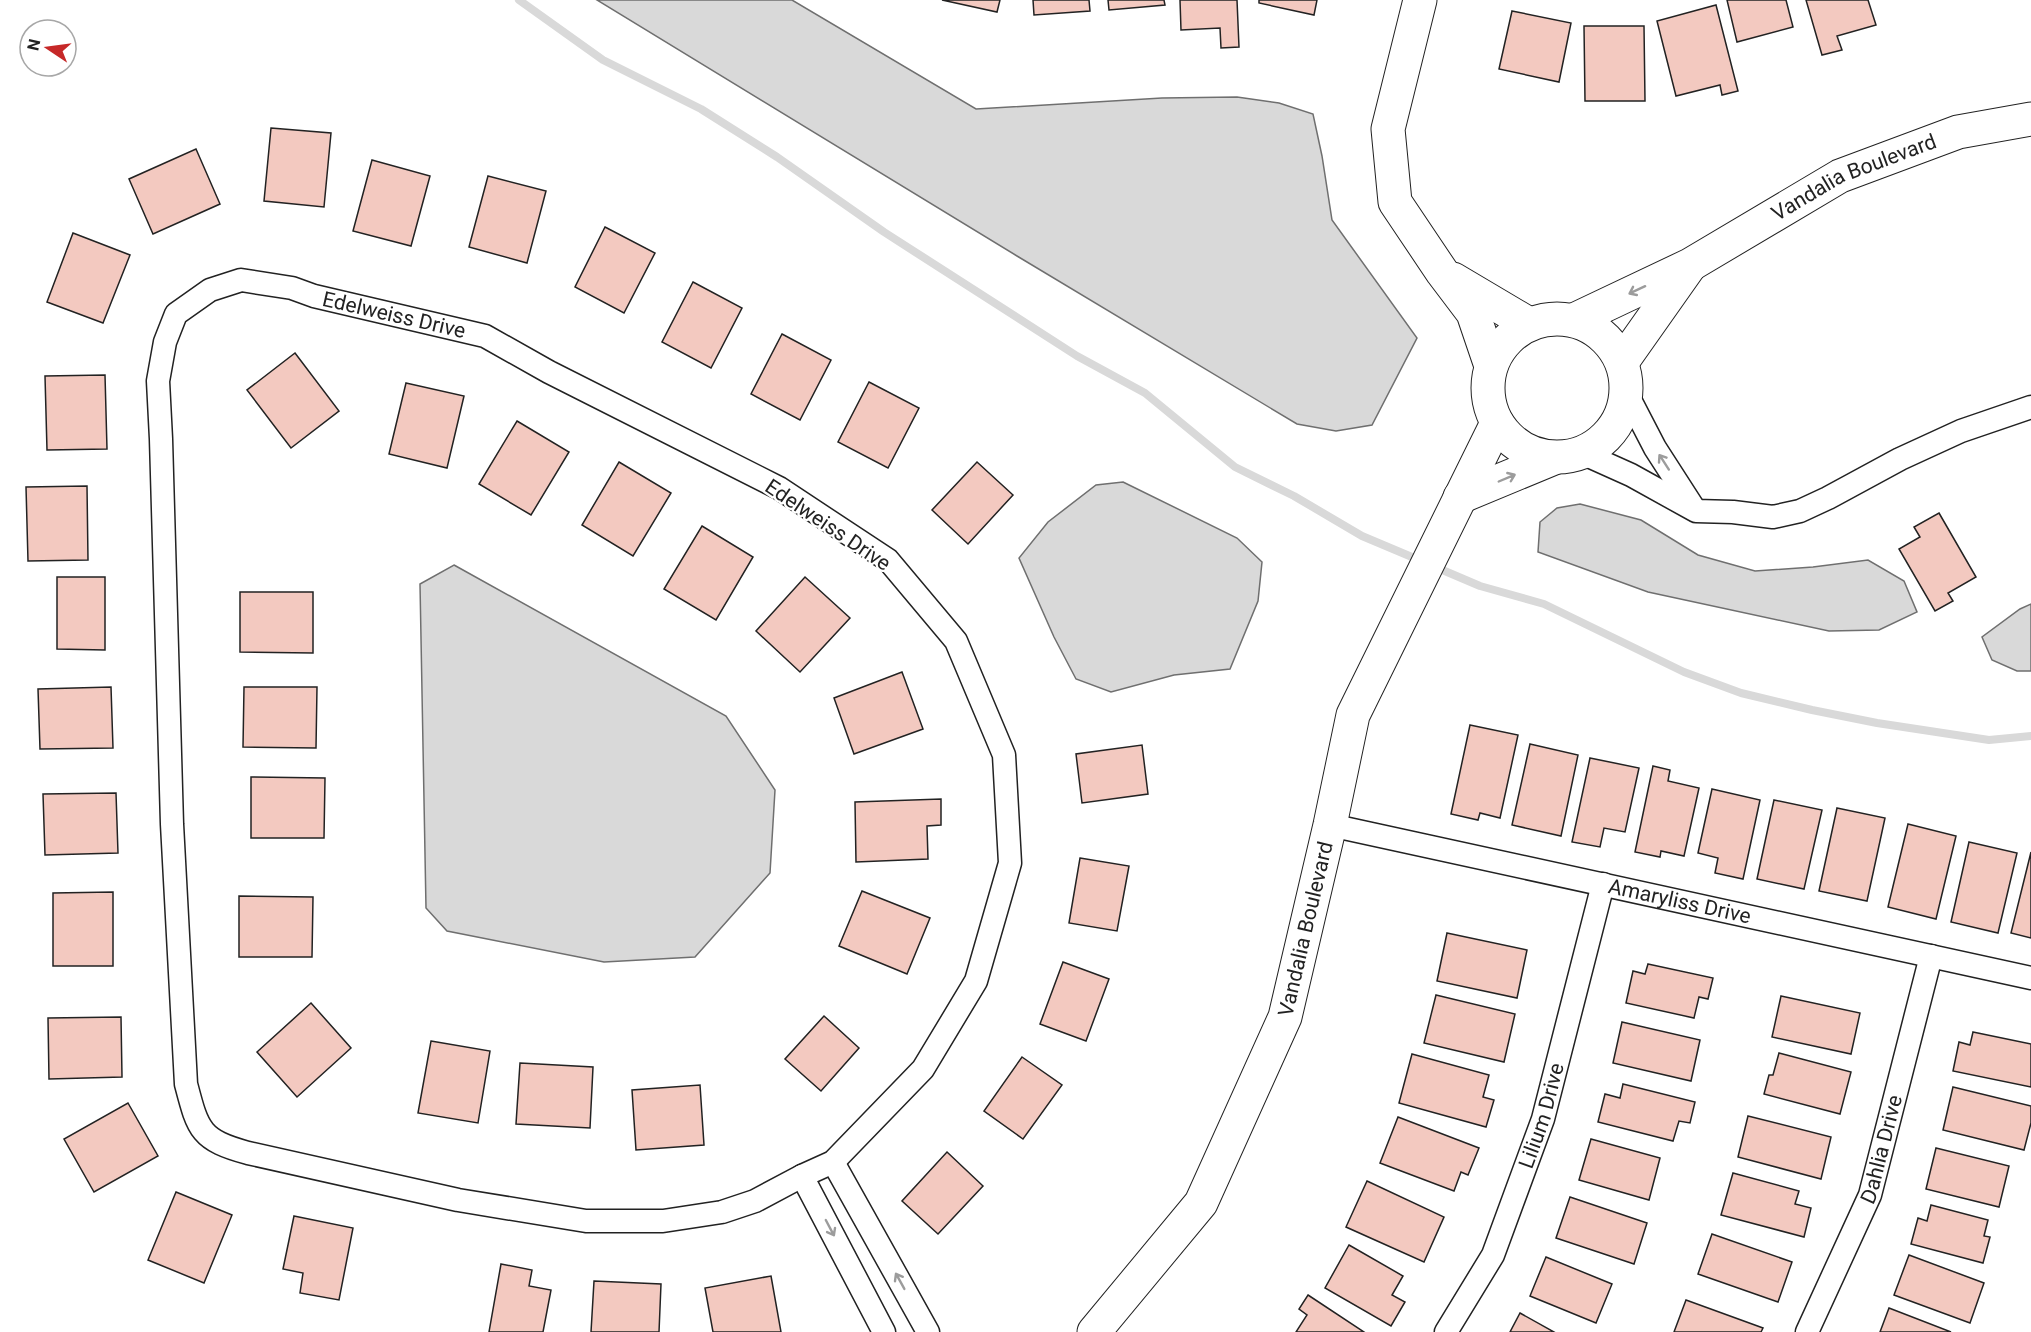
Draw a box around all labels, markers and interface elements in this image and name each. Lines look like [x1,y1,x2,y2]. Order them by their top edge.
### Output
north arrow [18,18,78,78]
text: N [23,37,44,52]
street label: Vandalia Boulevard [1767,129,1940,226]
one-way arrow [1628,285,1646,297]
street label: Edelweiss Drive [320,287,468,343]
one-way arrow [1658,454,1670,470]
one-way arrow [1498,472,1516,483]
street label: Edelweiss Drive [761,474,895,576]
street label: Vandalia Boulevard [1273,839,1338,1019]
street label: Amaryliss Drive [1606,874,1753,929]
street label: Lilium Drive [1514,1060,1569,1172]
street label: Dahlia Drive [1856,1093,1907,1207]
one-way arrow [824,1218,836,1236]
one-way arrow [893,1273,905,1290]

